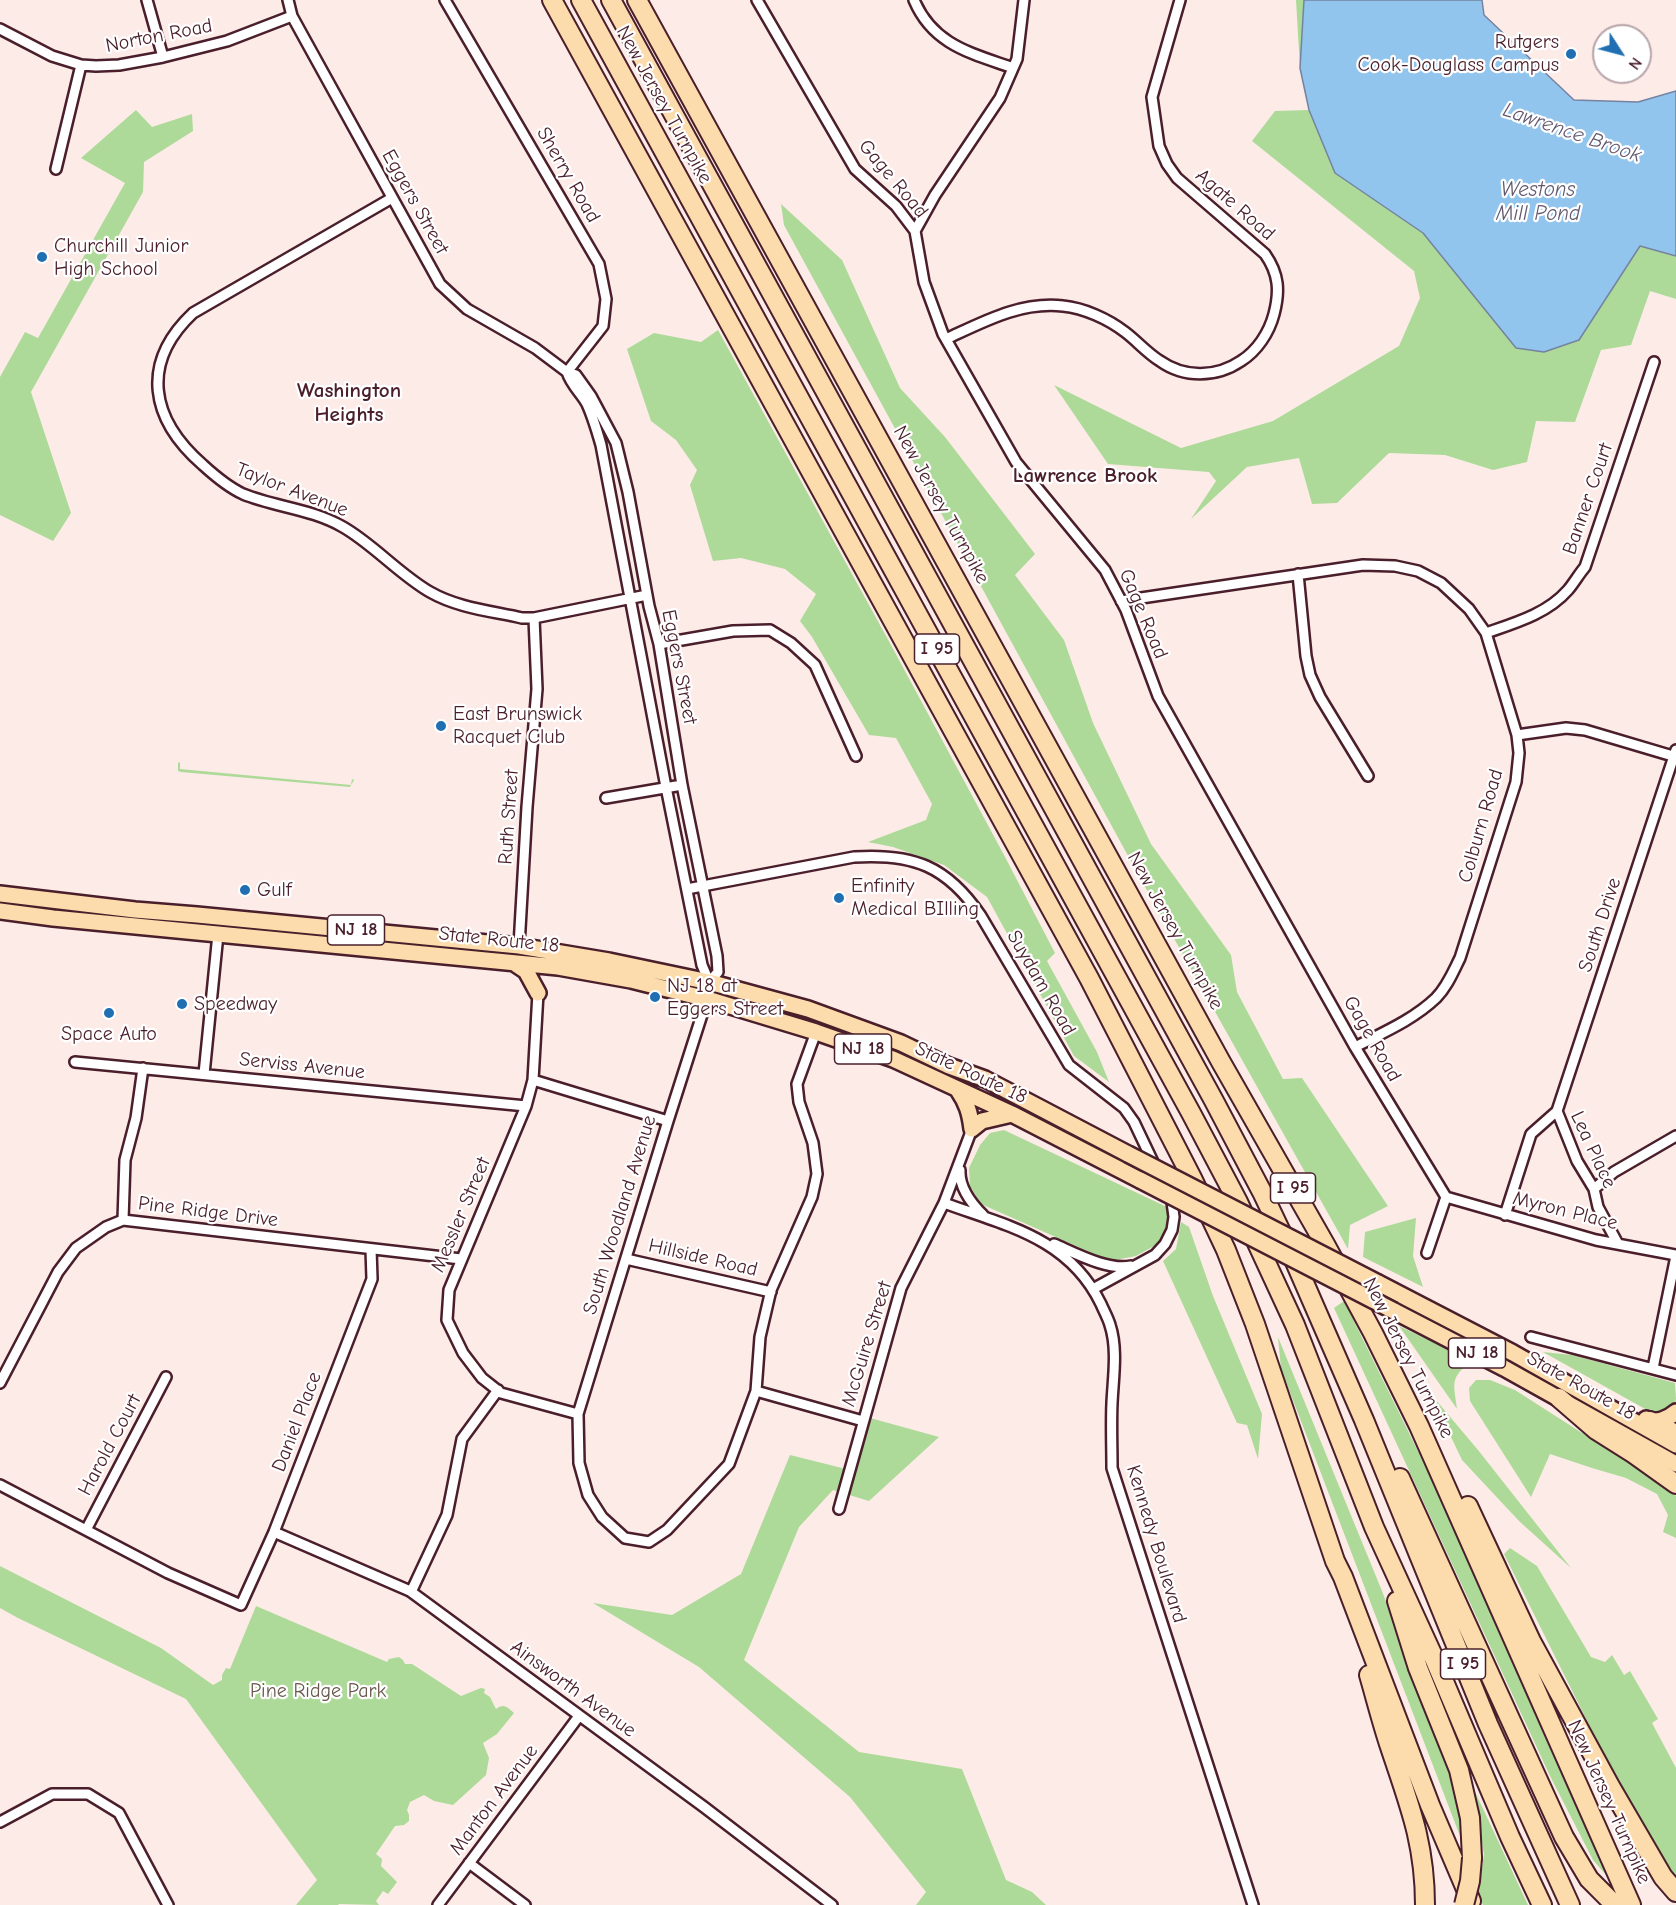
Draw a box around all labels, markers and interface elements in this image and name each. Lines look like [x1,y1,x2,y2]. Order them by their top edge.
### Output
street label: Norton Road [104,14,214,58]
street label: New Jersey Turnpike [611,22,717,188]
north arrow [1592,24,1652,84]
place label: Rutgers Cook-Douglass Campus [1358,30,1559,77]
marker: Rutgers Cook-Douglass Campus [1564,47,1578,61]
text: N [1625,54,1645,73]
water label: Lawrence Brook [1500,98,1644,168]
street label: Sherry Road [531,123,605,227]
street label: Gage Road [853,135,933,223]
street label: Eggers Street [376,145,454,259]
street label: Agate Road [1190,164,1280,246]
water label: Westons Mill Pond [1496,177,1580,227]
place label: Churchill Junior High School [54,234,188,281]
marker: Churchill Junior High School [35,250,49,264]
district label: Washington Heights [297,378,401,428]
street label: New Jersey Turnpike [888,422,994,588]
street label: Banner Court [1558,440,1618,558]
street label: Taylor Avenue [232,458,352,522]
district label: Lawrence Brook [1013,463,1157,489]
street label: Gage Road [1113,566,1173,662]
street label: Eggers Street [656,608,702,726]
road number: I 95 [914,634,960,664]
place label: East Brunswick Racquet Club [453,702,582,749]
marker: East Brunswick Racquet Club [434,719,448,733]
street label: Colburn Road [1453,766,1509,886]
street label: Ruth Street [494,769,524,865]
street label: New Jersey Turnpike [1122,848,1228,1014]
place label: Enfinity Medical BIlling [851,874,979,921]
street label: South Drive [1573,875,1627,975]
place label: Gulf [257,878,291,902]
marker: Gulf [238,883,252,897]
marker: Enfinity Medical BIlling [832,891,846,905]
road number: NJ 18 [328,915,385,945]
street label: State Route 18 [438,922,560,958]
street label: Suydam Road [1001,926,1081,1040]
place label: NJ 18 at Eggers Street [667,974,783,1021]
marker: NJ 18 at Eggers Street [648,990,662,1004]
place label: Speedway [194,992,277,1016]
street label: Gage Road [1338,992,1406,1086]
marker: Speedway [175,997,189,1011]
marker: Space Auto [102,1006,116,1020]
place label: Space Auto [61,1022,157,1046]
road number: NJ 18 [834,1034,892,1064]
street label: State Route 18 [911,1037,1031,1109]
street label: Serviss Avenue [238,1047,366,1085]
street label: Lea Place [1565,1108,1621,1192]
street label: South Woodland Avenue [578,1112,662,1318]
street label: Messler Street [426,1154,496,1276]
road number: I 95 [1270,1173,1316,1203]
street label: Myron Place [1510,1186,1620,1236]
street label: Pine Ridge Drive [137,1192,279,1232]
street label: Hillside Road [646,1234,760,1282]
street label: New Jersey Turnpike [1357,1274,1459,1442]
street label: McGuire Street [837,1278,897,1410]
road number: NJ 18 [1448,1338,1506,1368]
street label: State Route 18 [1522,1346,1640,1426]
street label: Daniel Place [267,1369,327,1475]
street label: Harold Court [73,1390,147,1500]
street label: Kennedy Boulevard [1121,1462,1191,1626]
street label: Ainsworth Avenue [505,1635,641,1743]
road number: I 95 [1440,1649,1486,1679]
park label: Pine Ridge Park [250,1679,386,1703]
street label: New Jersey Turnpike [1562,1716,1656,1888]
street label: Manton Avenue [445,1740,543,1860]

